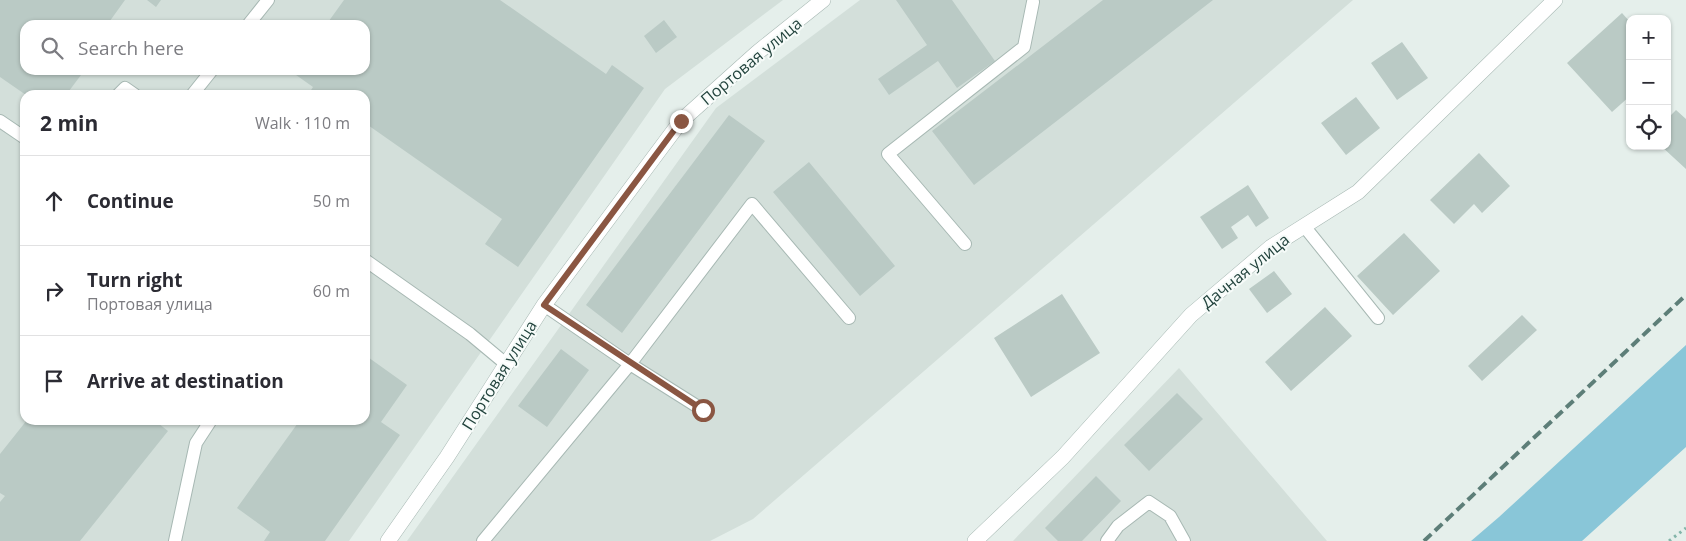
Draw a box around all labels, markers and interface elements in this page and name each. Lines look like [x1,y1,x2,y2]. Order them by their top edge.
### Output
street label: Портовая улица [696,12,806,110]
map controls [1626,15,1671,150]
button: + [1626,15,1671,60]
search box [20,20,370,75]
icon: search [38,34,66,62]
text: Search here [78,35,184,61]
button: − [1626,60,1671,105]
button: locate [1626,105,1671,150]
text: 2 min [40,109,98,137]
route end [670,110,693,133]
text: Walk · 110 m [255,112,350,134]
icon: ahead [40,187,68,215]
text: Continue [87,188,174,214]
text: 50 m [313,190,350,212]
street label: Дачная улица [1196,229,1294,313]
text: Turn right [87,267,182,293]
icon: right [40,277,68,305]
text: 60 m [313,280,350,302]
text: Портовая улица [87,293,213,315]
street label: Портовая улица [456,316,542,434]
icon: arrive [40,367,68,395]
text: Arrive at destination [87,368,284,394]
route start [692,399,715,422]

